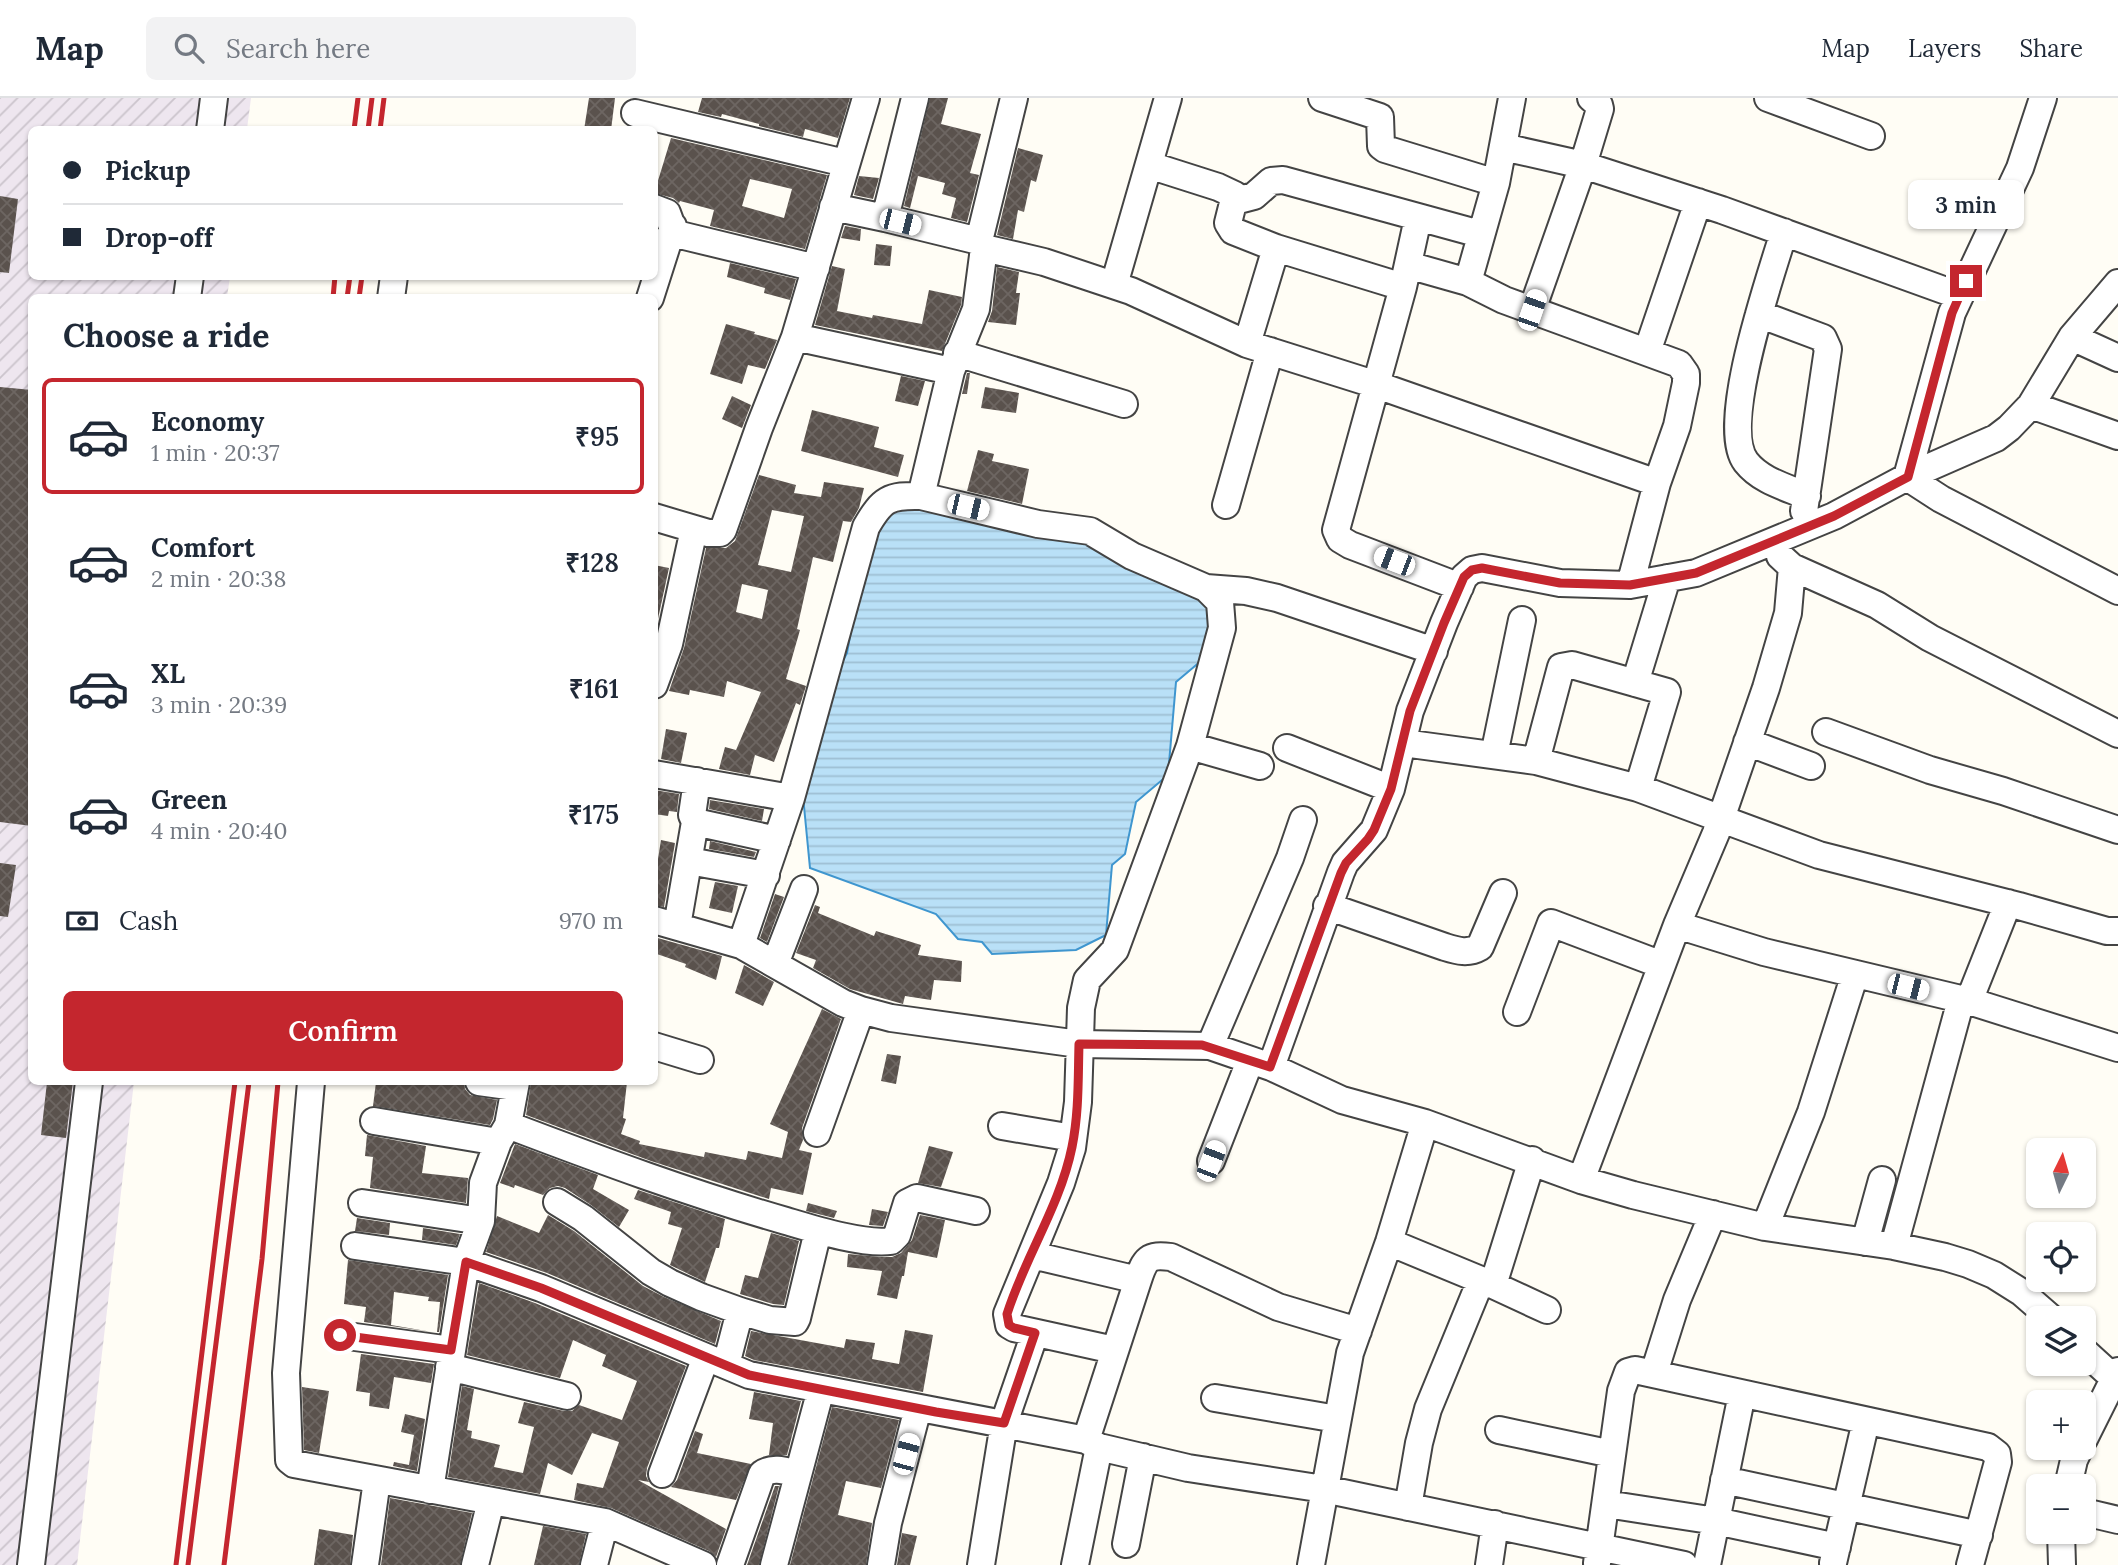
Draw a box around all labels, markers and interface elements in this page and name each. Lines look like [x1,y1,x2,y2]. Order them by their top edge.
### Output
search box [146,17,636,80]
text: Map [35,27,104,69]
icon: search [170,29,208,67]
text: Search here [226,32,370,65]
text: Map [1821,33,1870,64]
text: Layers [1908,33,1981,64]
text: Share [2019,33,2083,64]
text: Pickup [105,154,191,187]
callout: 3 min [1908,180,2024,228]
text: 3 min [1935,190,1997,219]
car [878,207,923,237]
text: Drop-off [105,221,213,254]
route end [1950,265,1982,297]
car [1516,287,1549,333]
text: Choose a ride [63,315,270,356]
icon: car [67,405,130,468]
text: Economy [151,405,264,438]
text: ₹95 [575,420,619,453]
text: 1 min · 20:37 [151,438,280,467]
car [946,492,991,522]
icon: car [67,531,130,594]
text: Comfort [151,531,255,564]
car [1371,544,1418,578]
text: ₹128 [565,546,619,579]
text: 2 min · 20:38 [151,564,286,593]
icon: car [67,657,130,720]
text: XL [151,657,185,690]
text: ₹161 [569,672,619,705]
text: 3 min · 20:39 [151,690,287,719]
icon: car [67,783,130,846]
text: Green [151,783,227,816]
text: ₹175 [568,798,619,831]
text: 4 min · 20:40 [151,816,287,845]
icon: cash [63,902,101,940]
text: Cash [119,904,178,937]
text: 970 m [559,906,623,935]
car [1886,972,1931,1002]
button: Confirm [63,991,623,1071]
car [1194,1138,1229,1184]
north arrow [2026,1138,2096,1208]
map controls [2026,1138,2096,1544]
button: locate [2026,1222,2096,1292]
button: layers [2026,1306,2096,1376]
route start [324,1319,356,1351]
button: + [2026,1390,2096,1460]
car [891,1431,922,1477]
button: − [2026,1474,2096,1544]

